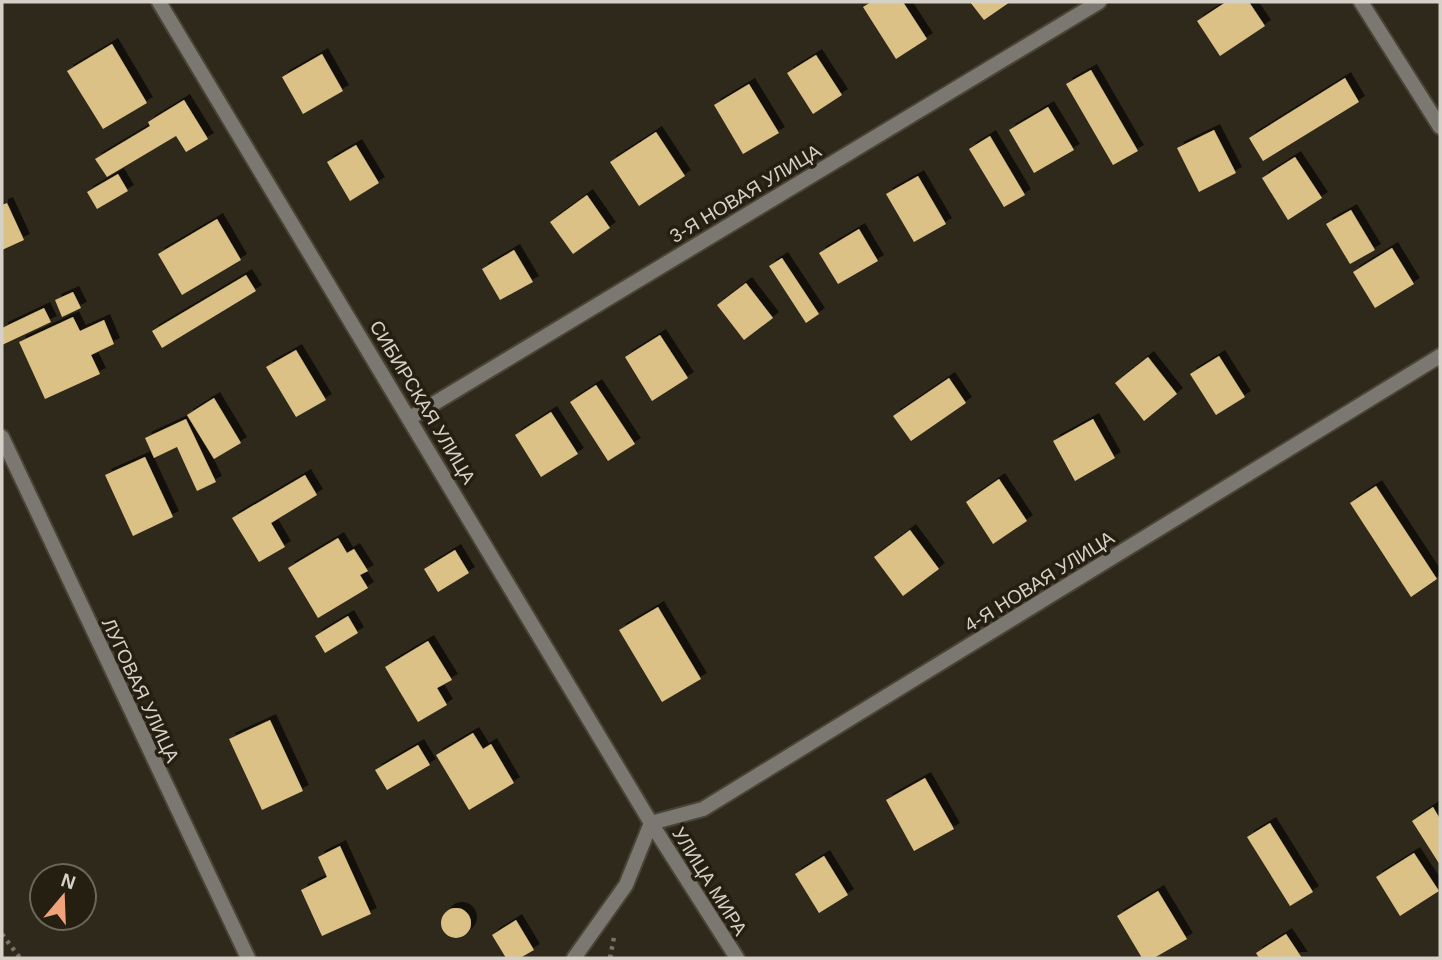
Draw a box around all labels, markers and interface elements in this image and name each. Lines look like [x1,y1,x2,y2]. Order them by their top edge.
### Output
street label: 3-Я НОВАЯ УЛИЦА [666,140,825,247]
street label: СИБИРСКАЯ УЛИЦА [365,317,480,488]
street label: 4-Я НОВАЯ УЛИЦА [961,527,1118,636]
street label: ЛУГОВАЯ УЛИЦА [98,615,183,766]
street label: УЛИЦА МИРА [668,823,751,939]
north arrow [28,862,98,932]
text: N [58,869,78,894]

